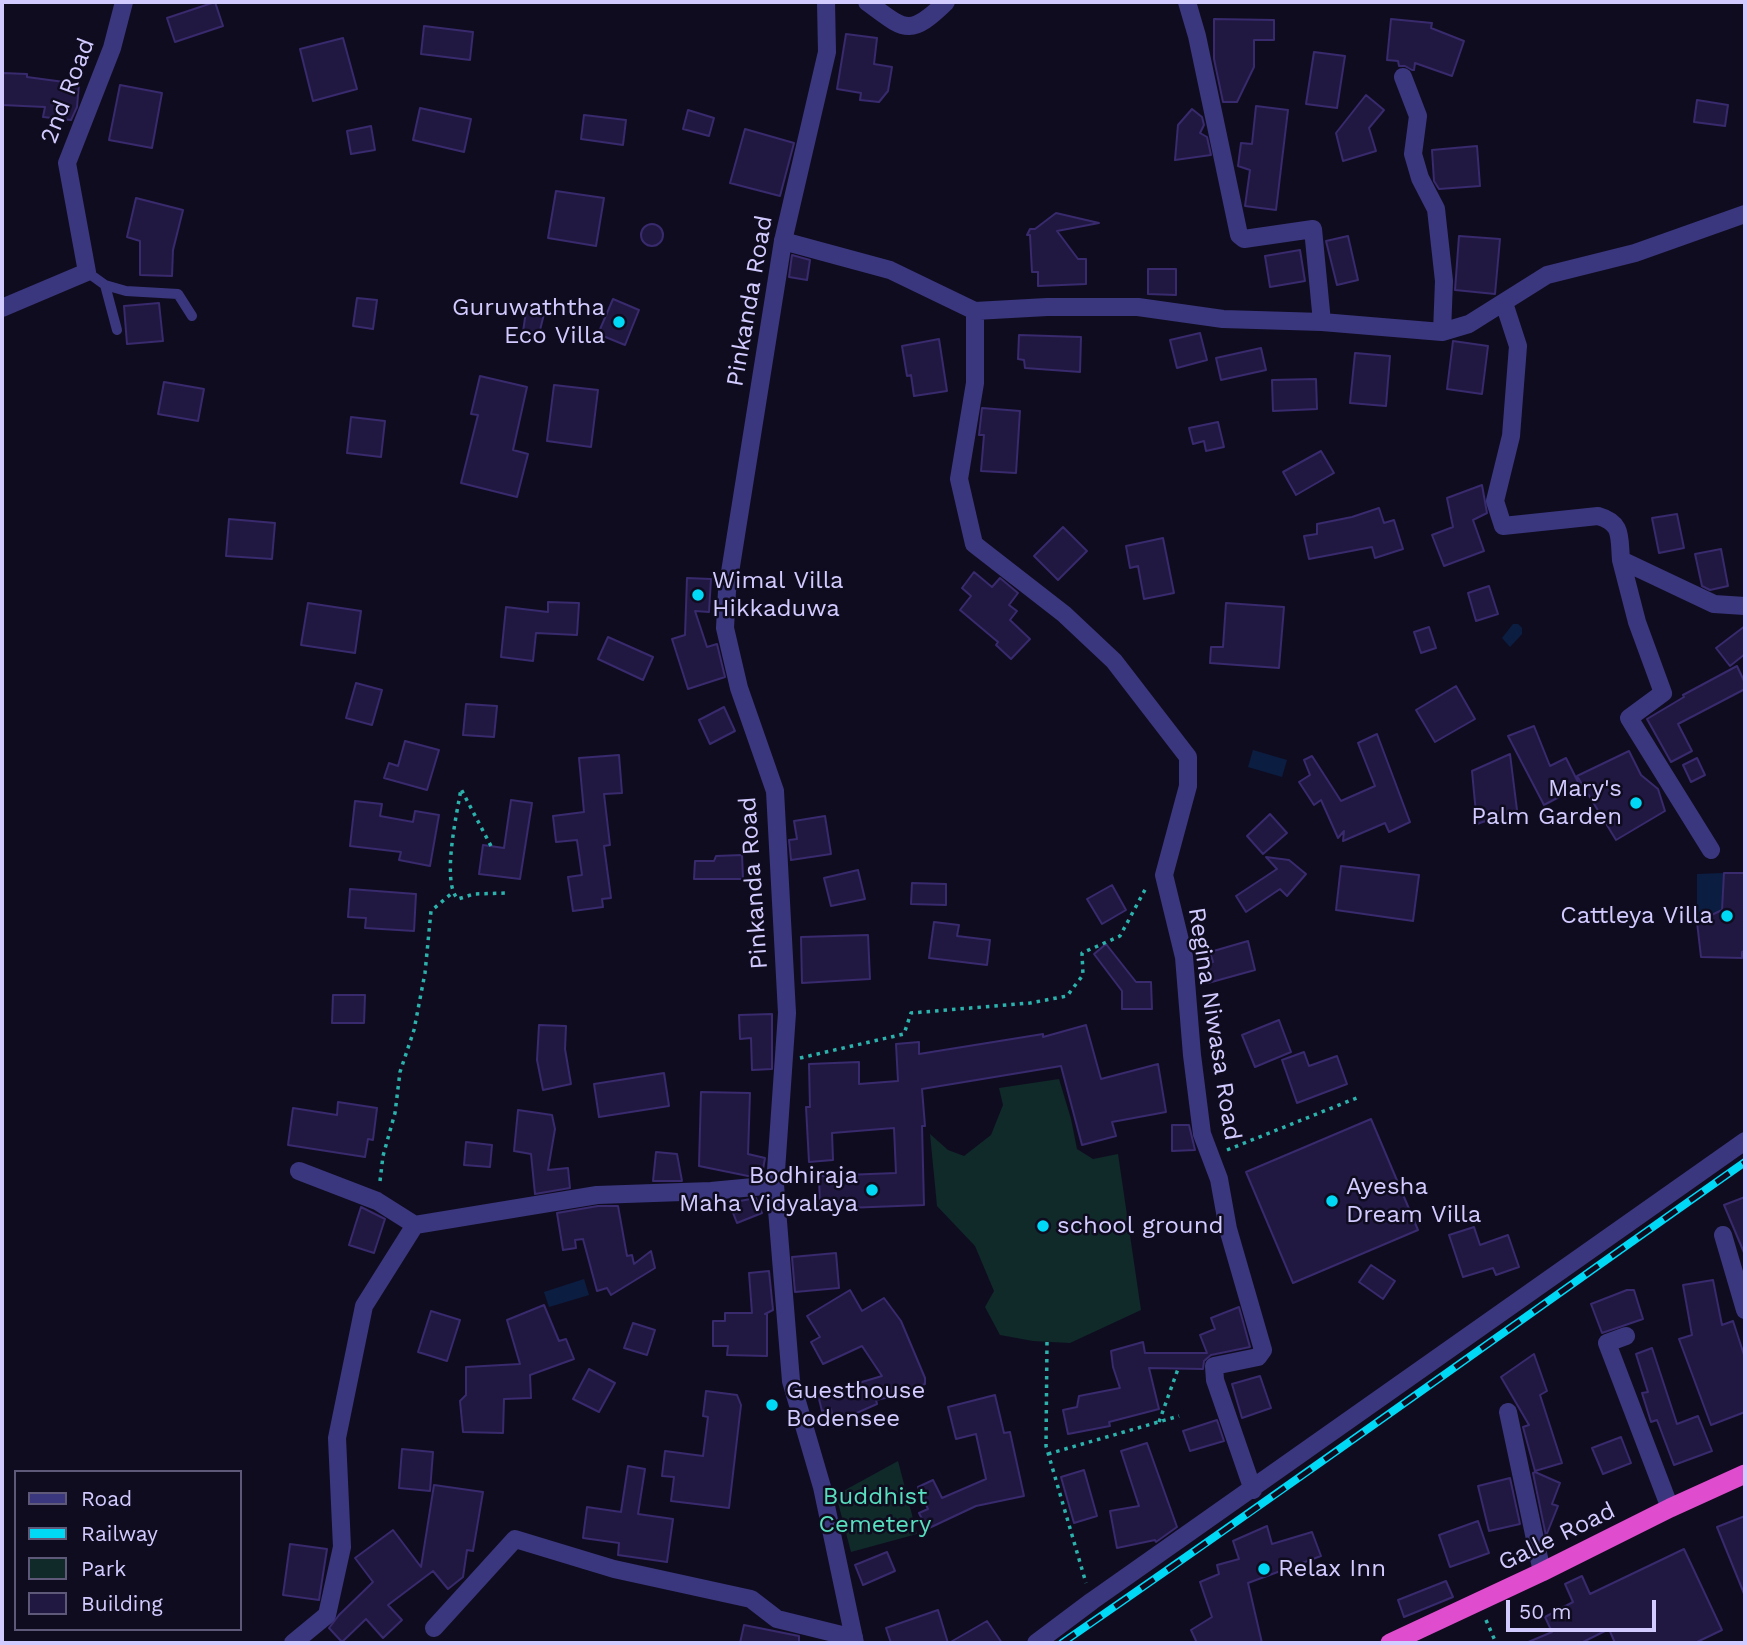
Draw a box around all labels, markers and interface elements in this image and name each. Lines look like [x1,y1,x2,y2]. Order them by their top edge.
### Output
street label: 2nd Road [35,34,101,148]
street label: Pinkanda Road [721,213,779,389]
place label: Guruwaththa Eco Villa [452,294,605,350]
marker: Guruwaththa Eco Villa [611,314,627,330]
place label: Wimal Villa Hikkaduwa [712,567,844,623]
marker: Wimal Villa Hikkaduwa [690,587,706,603]
place label: Mary's Palm Garden [1471,775,1622,831]
marker: Mary's Palm Garden [1628,795,1644,811]
street label: Pinkanda Road [734,796,774,970]
place label: Cattleya Villa [1560,902,1713,930]
street label: Regina Niwasa Road [1181,905,1247,1143]
marker: Cattleya Villa [1719,908,1735,924]
place label: Bodhiraja Maha Vidyalaya [679,1162,858,1218]
place label: Ayesha Dream Villa [1346,1173,1481,1229]
marker: Bodhiraja Maha Vidyalaya [864,1182,880,1198]
marker: Ayesha Dream Villa [1324,1193,1340,1209]
place label: school ground [1057,1212,1224,1240]
marker: school ground [1035,1218,1051,1234]
place label: Guesthouse Bodensee [786,1377,925,1433]
marker: Guesthouse Bodensee [764,1397,780,1413]
legend [14,1470,242,1631]
park label: Buddhist Cemetery [819,1483,931,1539]
text: Road [81,1486,132,1511]
street label: Galle Road [1494,1496,1620,1578]
text: Railway [81,1521,158,1546]
place label: Relax Inn [1278,1555,1386,1583]
text: Park [81,1556,126,1581]
marker: Relax Inn [1256,1561,1272,1577]
scale bar [1509,1586,1660,1630]
text: Building [81,1591,163,1616]
text: 50 m [1519,1599,1571,1624]

